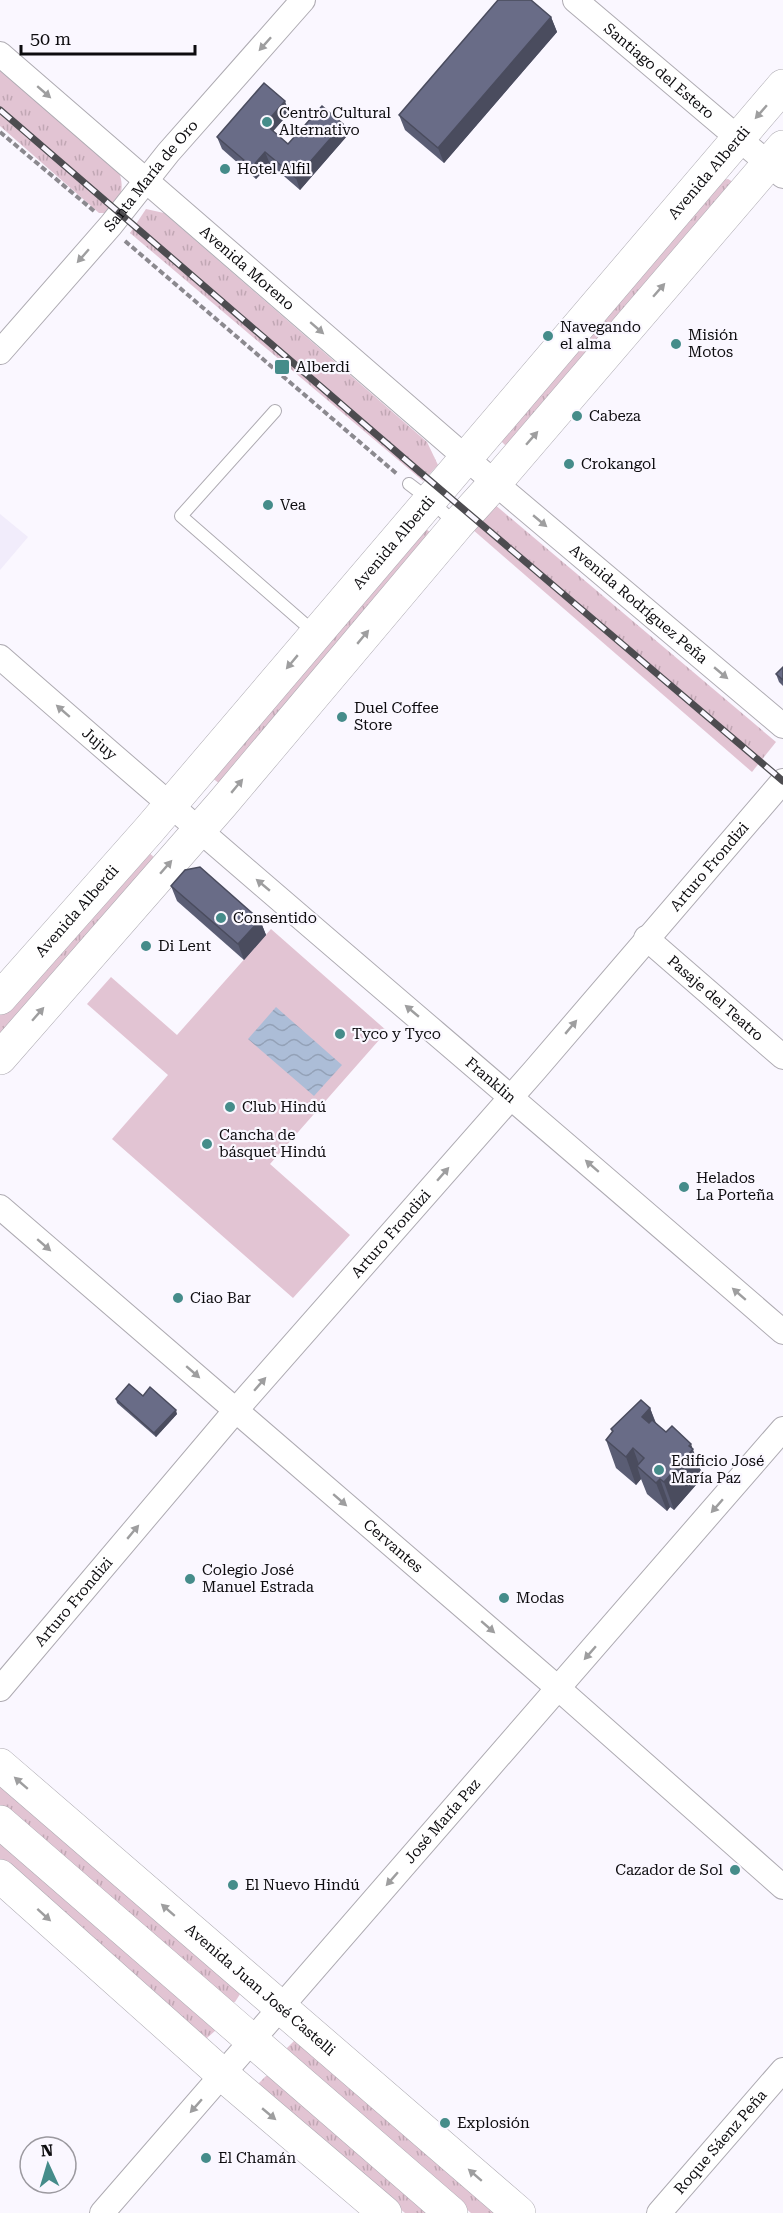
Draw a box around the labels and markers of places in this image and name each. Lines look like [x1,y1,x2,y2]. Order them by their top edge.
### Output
place label: Centro Cultural Alternativo [279,104,391,139]
marker: Centro Cultural Alternativo [260,115,274,129]
place label: Hotel Alfil [237,160,311,178]
marker: Hotel Alfil [218,162,232,176]
place label: Navegando el alma [560,318,641,353]
place label: Misión Motos [688,326,738,361]
marker: Navegando el alma [541,329,555,343]
marker: Misión Motos [669,337,683,351]
marker: Alberdi [273,358,291,376]
place label: Alberdi [296,358,350,376]
place label: Cabeza [589,407,641,425]
marker: Cabeza [570,409,584,423]
place label: Crokangol [581,455,656,473]
marker: Crokangol [562,457,576,471]
place label: Vea [280,496,306,514]
marker: Vea [261,498,275,512]
place label: Duel Coffee Store [354,699,439,734]
marker: Duel Coffee Store [335,710,349,724]
place label: Consentido [233,909,317,927]
marker: Consentido [214,911,228,925]
place label: Di Lent [158,937,211,955]
marker: Di Lent [139,939,153,953]
place label: Tyco y Tyco [352,1025,441,1043]
marker: Tyco y Tyco [333,1027,347,1041]
place label: Club Hindú [242,1098,327,1116]
marker: Club Hindú [223,1100,237,1114]
place label: Cancha de básquet Hindú [219,1126,327,1161]
marker: Cancha de básquet Hindú [200,1137,214,1151]
place label: Helados La Porteña [696,1169,774,1204]
marker: Helados La Porteña [677,1180,691,1194]
place label: Ciao Bar [190,1289,251,1307]
marker: Ciao Bar [171,1291,185,1305]
place label: Edificio José María Paz [671,1452,764,1487]
marker: Edificio José María Paz [652,1463,666,1477]
place label: Colegio José Manuel Estrada [202,1561,314,1596]
marker: Colegio José Manuel Estrada [183,1572,197,1586]
place label: Modas [516,1589,564,1607]
marker: Modas [497,1591,511,1605]
place label: Cazador de Sol [615,1861,723,1879]
marker: Cazador de Sol [728,1863,742,1877]
place label: El Nuevo Hindú [245,1876,360,1894]
marker: El Nuevo Hindú [226,1878,240,1892]
place label: Explosión [457,2114,530,2132]
marker: Explosión [438,2116,452,2130]
place label: El Chamán [218,2149,296,2167]
marker: El Chamán [199,2151,213,2165]

